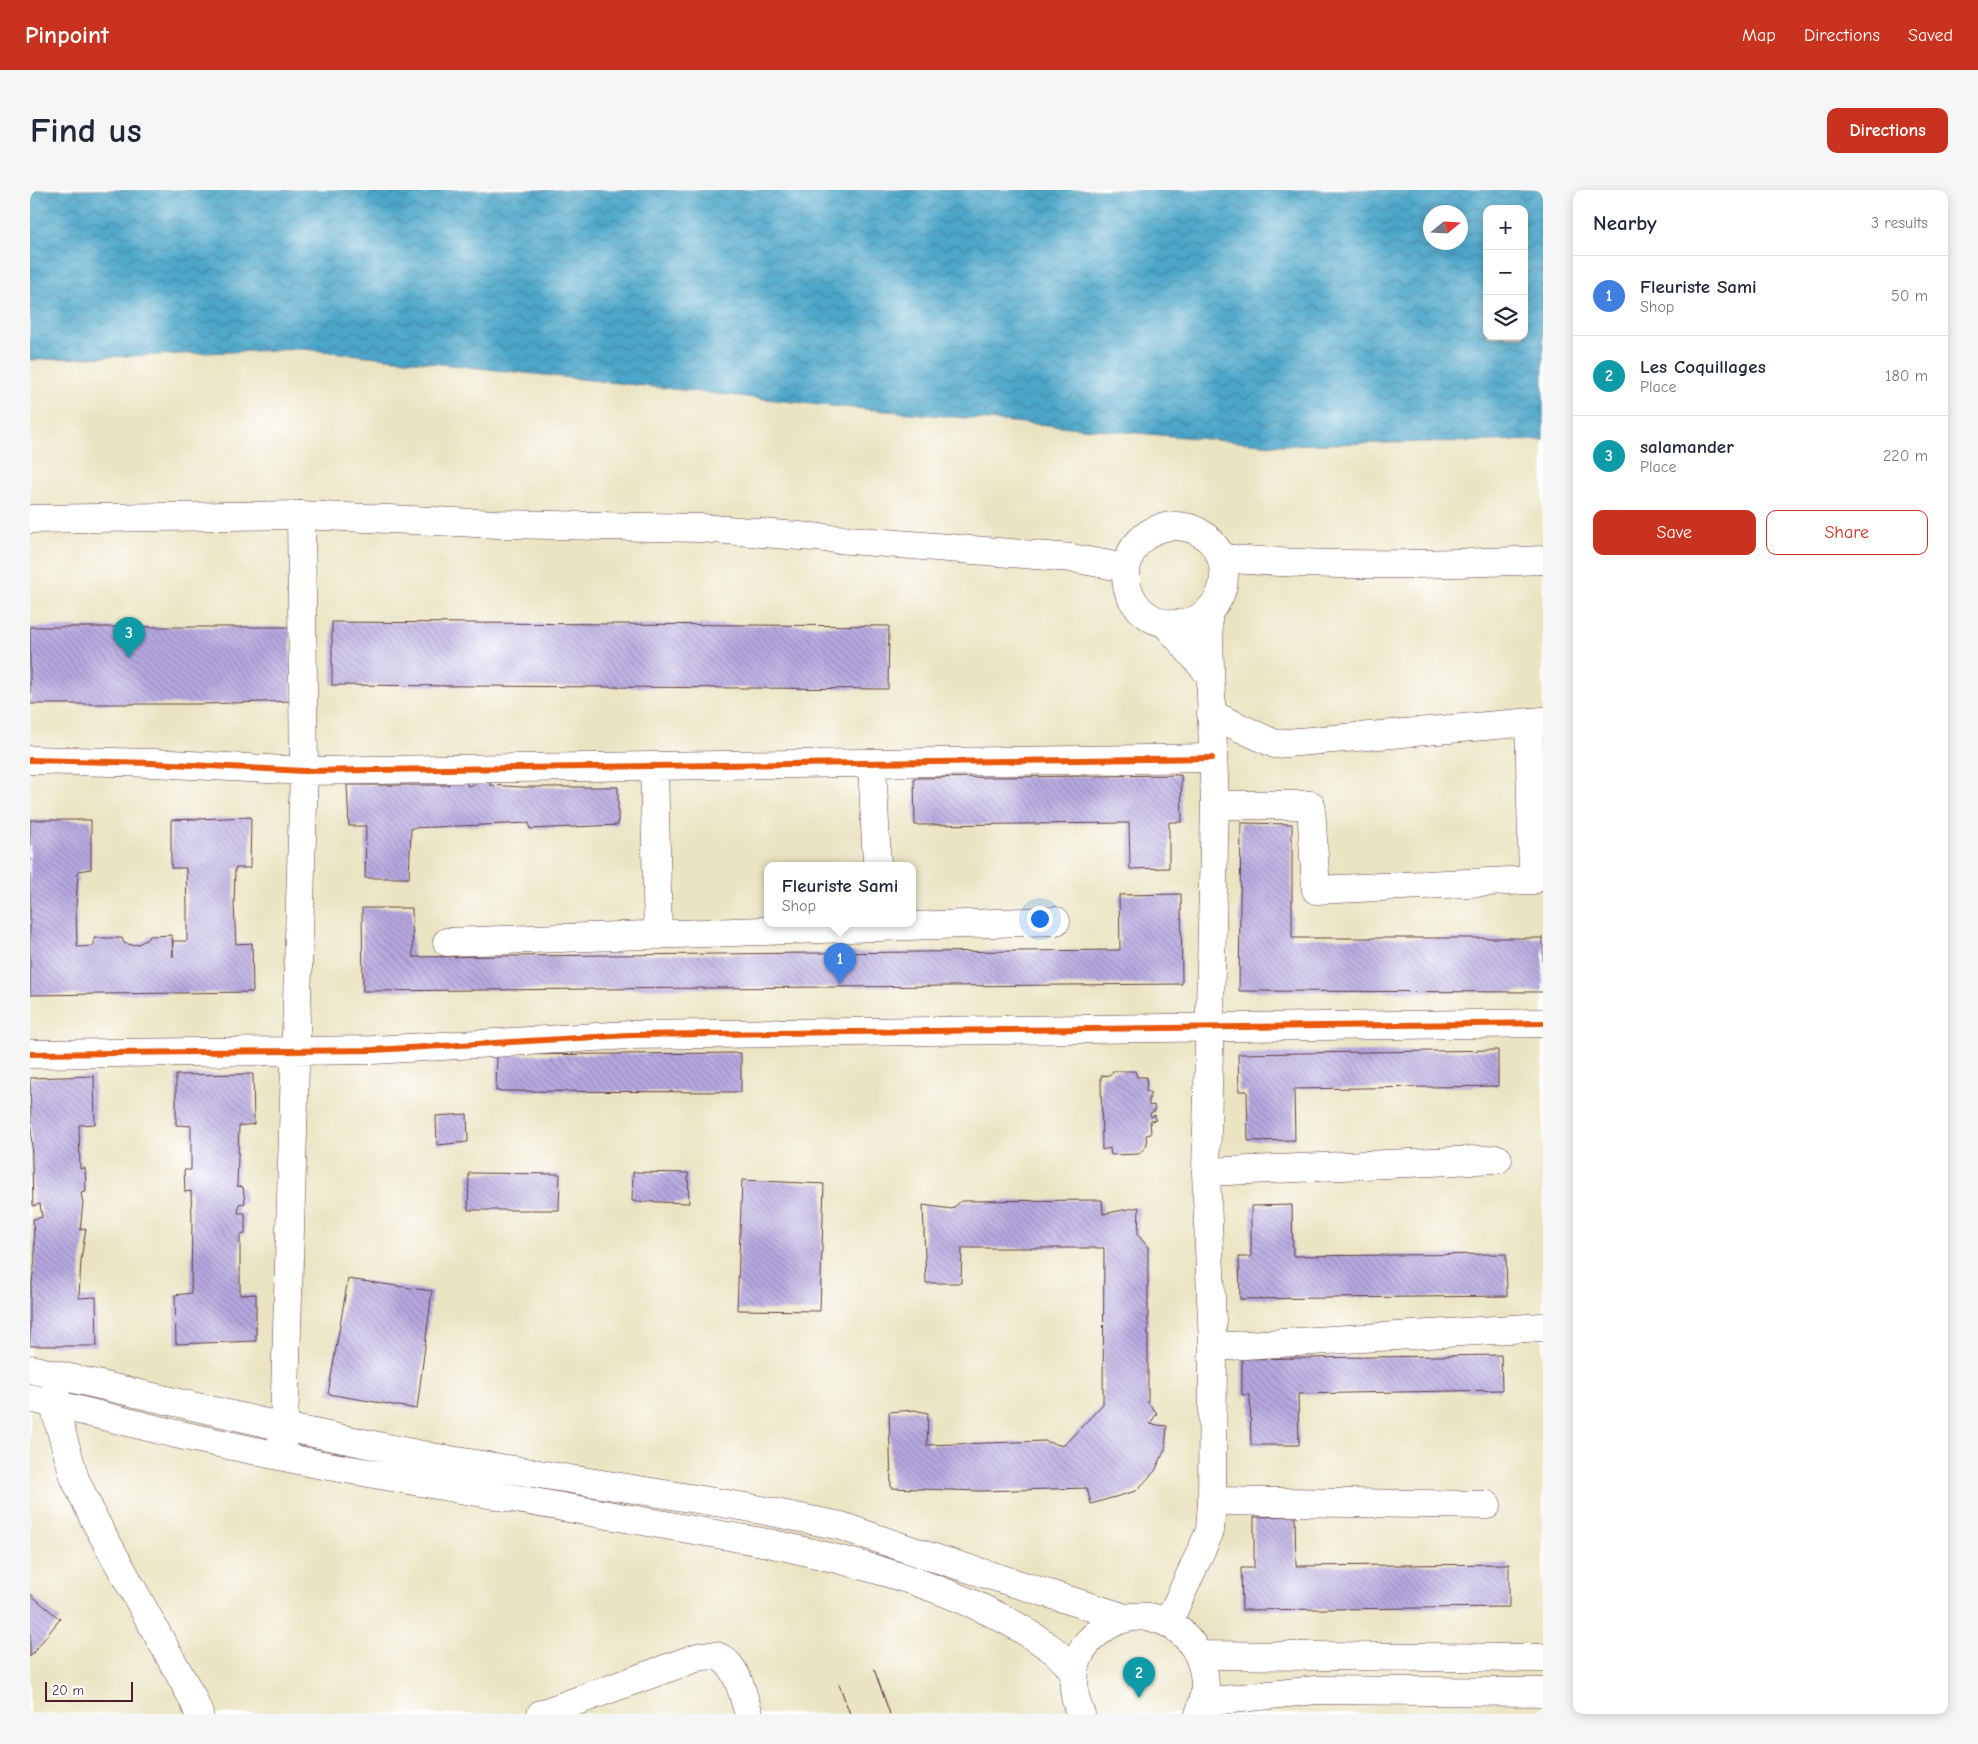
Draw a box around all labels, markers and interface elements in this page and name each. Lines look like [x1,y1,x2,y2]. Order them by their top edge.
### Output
text: Pinpoint [25,21,109,49]
text: Map [1742,25,1776,46]
text: Directions [1804,25,1880,46]
text: Saved [1908,25,1953,46]
button: Directions [1827,108,1948,153]
text: Find us [30,110,142,151]
north arrow [1423,205,1468,250]
map controls [1483,205,1528,340]
button: + [1483,205,1528,250]
text: Nearby [1593,211,1657,235]
text: 3 results [1871,214,1928,232]
button: − [1483,250,1528,295]
text: Fleuriste Sami [1640,276,1757,298]
text: 1 [1606,287,1612,305]
text: 50 m [1891,287,1928,305]
button: layers [1483,295,1528,340]
text: Shop [1640,298,1674,316]
text: Les Coquillages [1640,356,1766,378]
text: 2 [1605,367,1613,385]
text: 180 m [1885,367,1928,385]
text: Place [1640,378,1676,396]
text: salamander [1640,436,1734,458]
text: 3 [1605,447,1613,465]
text: 220 m [1883,447,1928,465]
text: Place [1640,458,1676,476]
button: Save [1593,510,1756,555]
button: Share [1766,510,1928,555]
pin: 3 [113,617,145,658]
popup [764,862,916,927]
text: Fleuriste Sami [782,875,898,897]
text: Shop [782,897,816,915]
your location [1027,906,1053,932]
pin: 1 [824,943,856,984]
pin: 2 [1123,1657,1155,1698]
scale bar [45,1679,132,1702]
text: 20 m [52,1682,84,1699]

